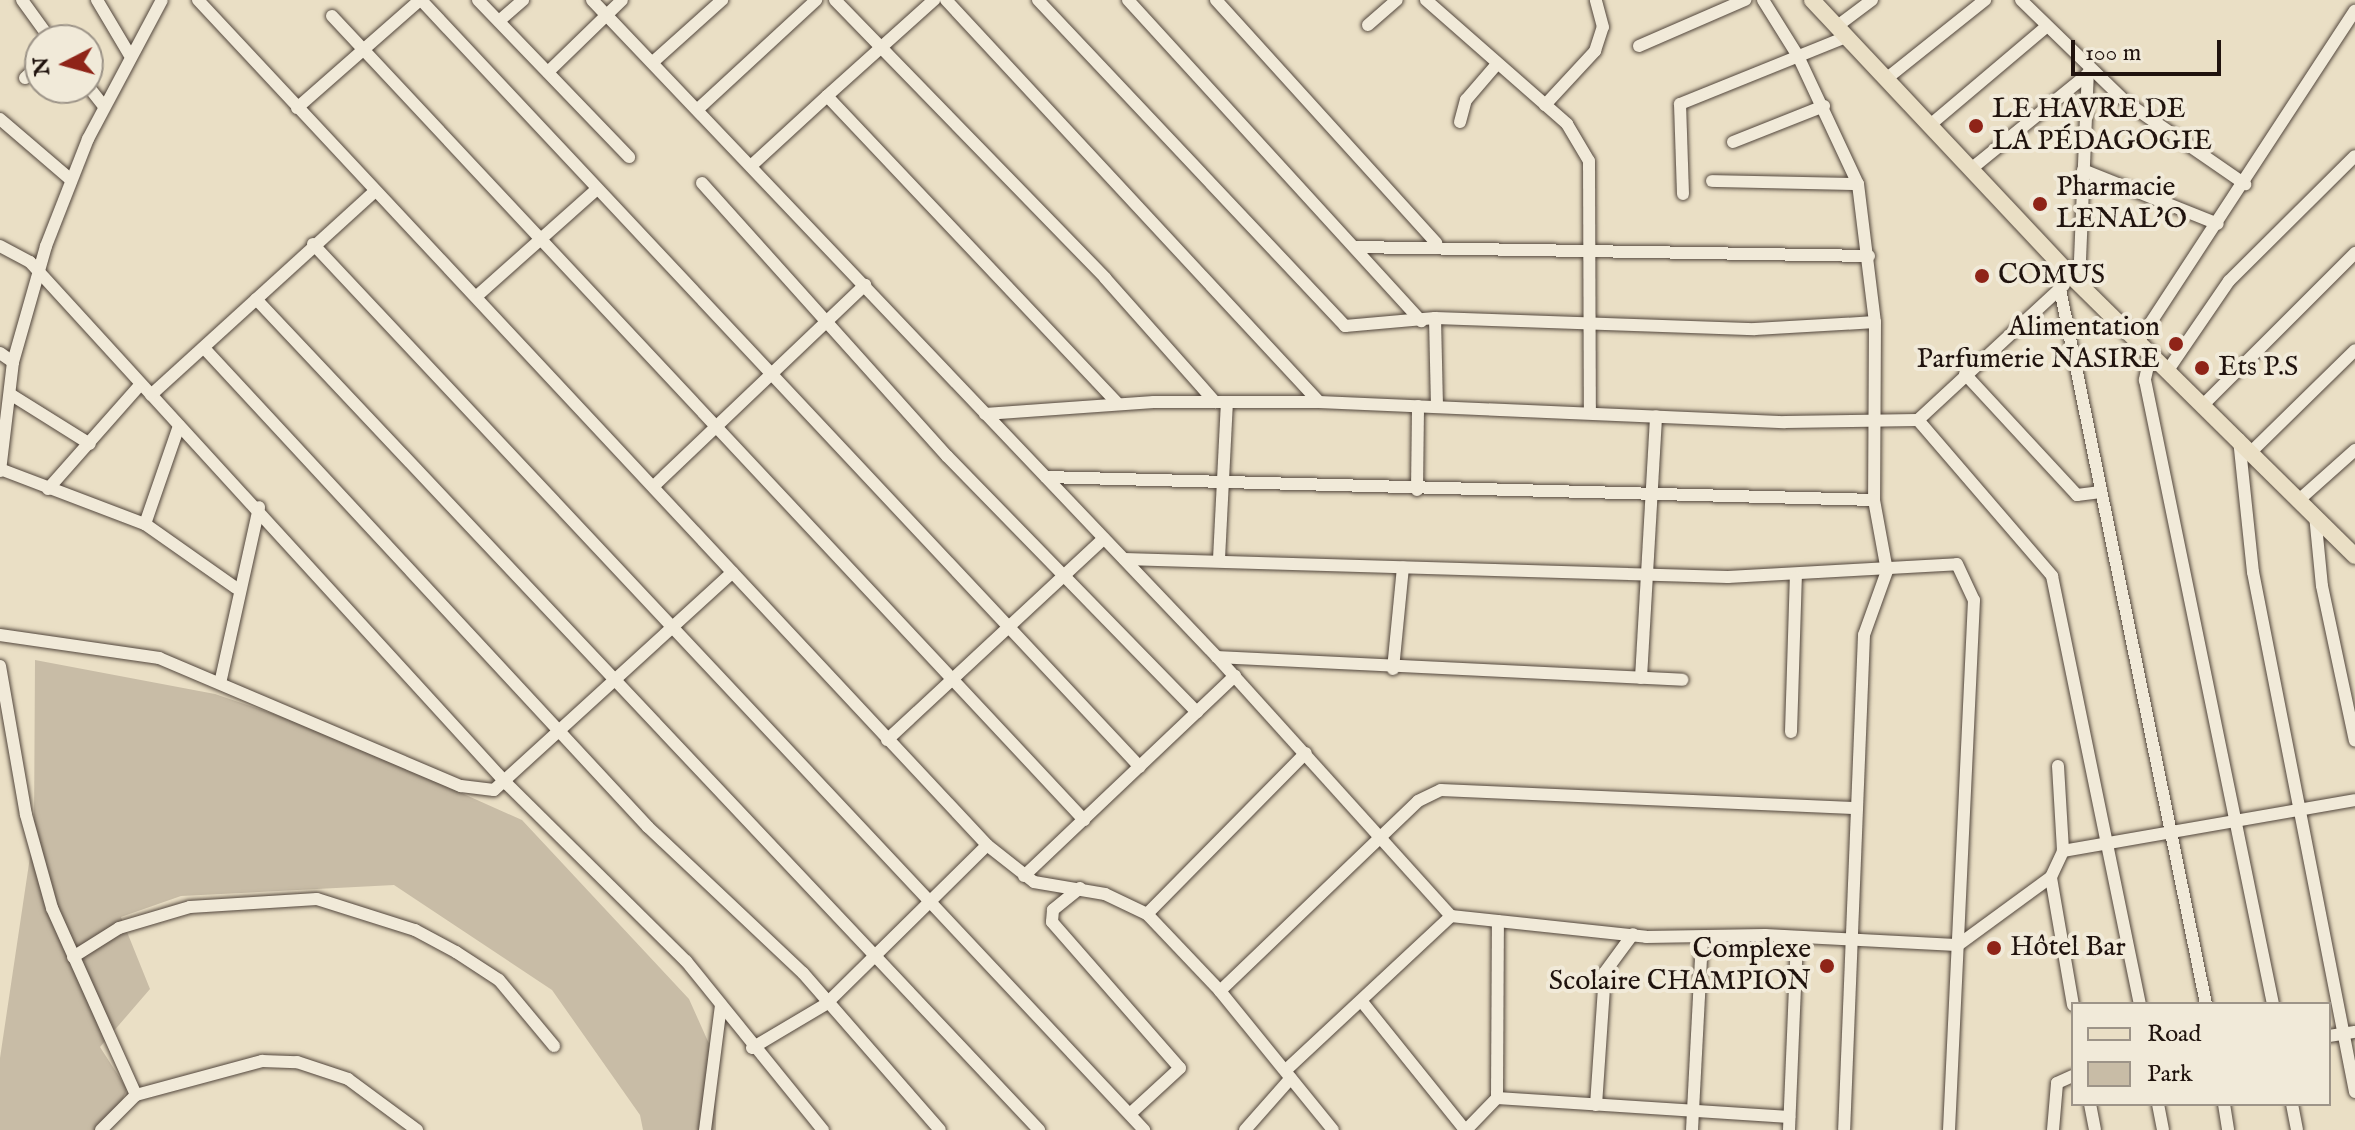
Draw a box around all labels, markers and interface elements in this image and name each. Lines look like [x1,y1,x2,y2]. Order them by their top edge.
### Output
north arrow [24,24,104,104]
scale bar [2075,24,2225,74]
text: 100 m [2085,38,2141,69]
text: N [27,55,57,77]
place label: LE HAVRE DE LA PÉDAGOGIE [1992,93,2212,159]
marker: LE HAVRE DE LA PÉDAGOGIE [1967,117,1985,135]
place label: Pharmacie LENAL'O [2056,171,2187,237]
marker: Pharmacie LENAL'O [2031,195,2049,213]
place label: COMUS [1998,259,2105,293]
marker: COMUS [1973,267,1991,285]
place label: Alimentation Parfumerie NASIRE [1916,311,2160,377]
marker: Alimentation Parfumerie NASIRE [2167,335,2185,353]
place label: Ets P.S [2218,351,2298,385]
marker: Ets P.S [2193,359,2211,377]
place label: Hôtel Bar [2010,931,2126,965]
place label: Complexe Scolaire CHAMPION [1549,933,1811,999]
marker: Hôtel Bar [1985,939,2003,957]
marker: Complexe Scolaire CHAMPION [1818,957,1836,975]
legend [2071,1002,2331,1106]
text: Road [2147,1019,2201,1050]
text: Park [2147,1059,2193,1090]

